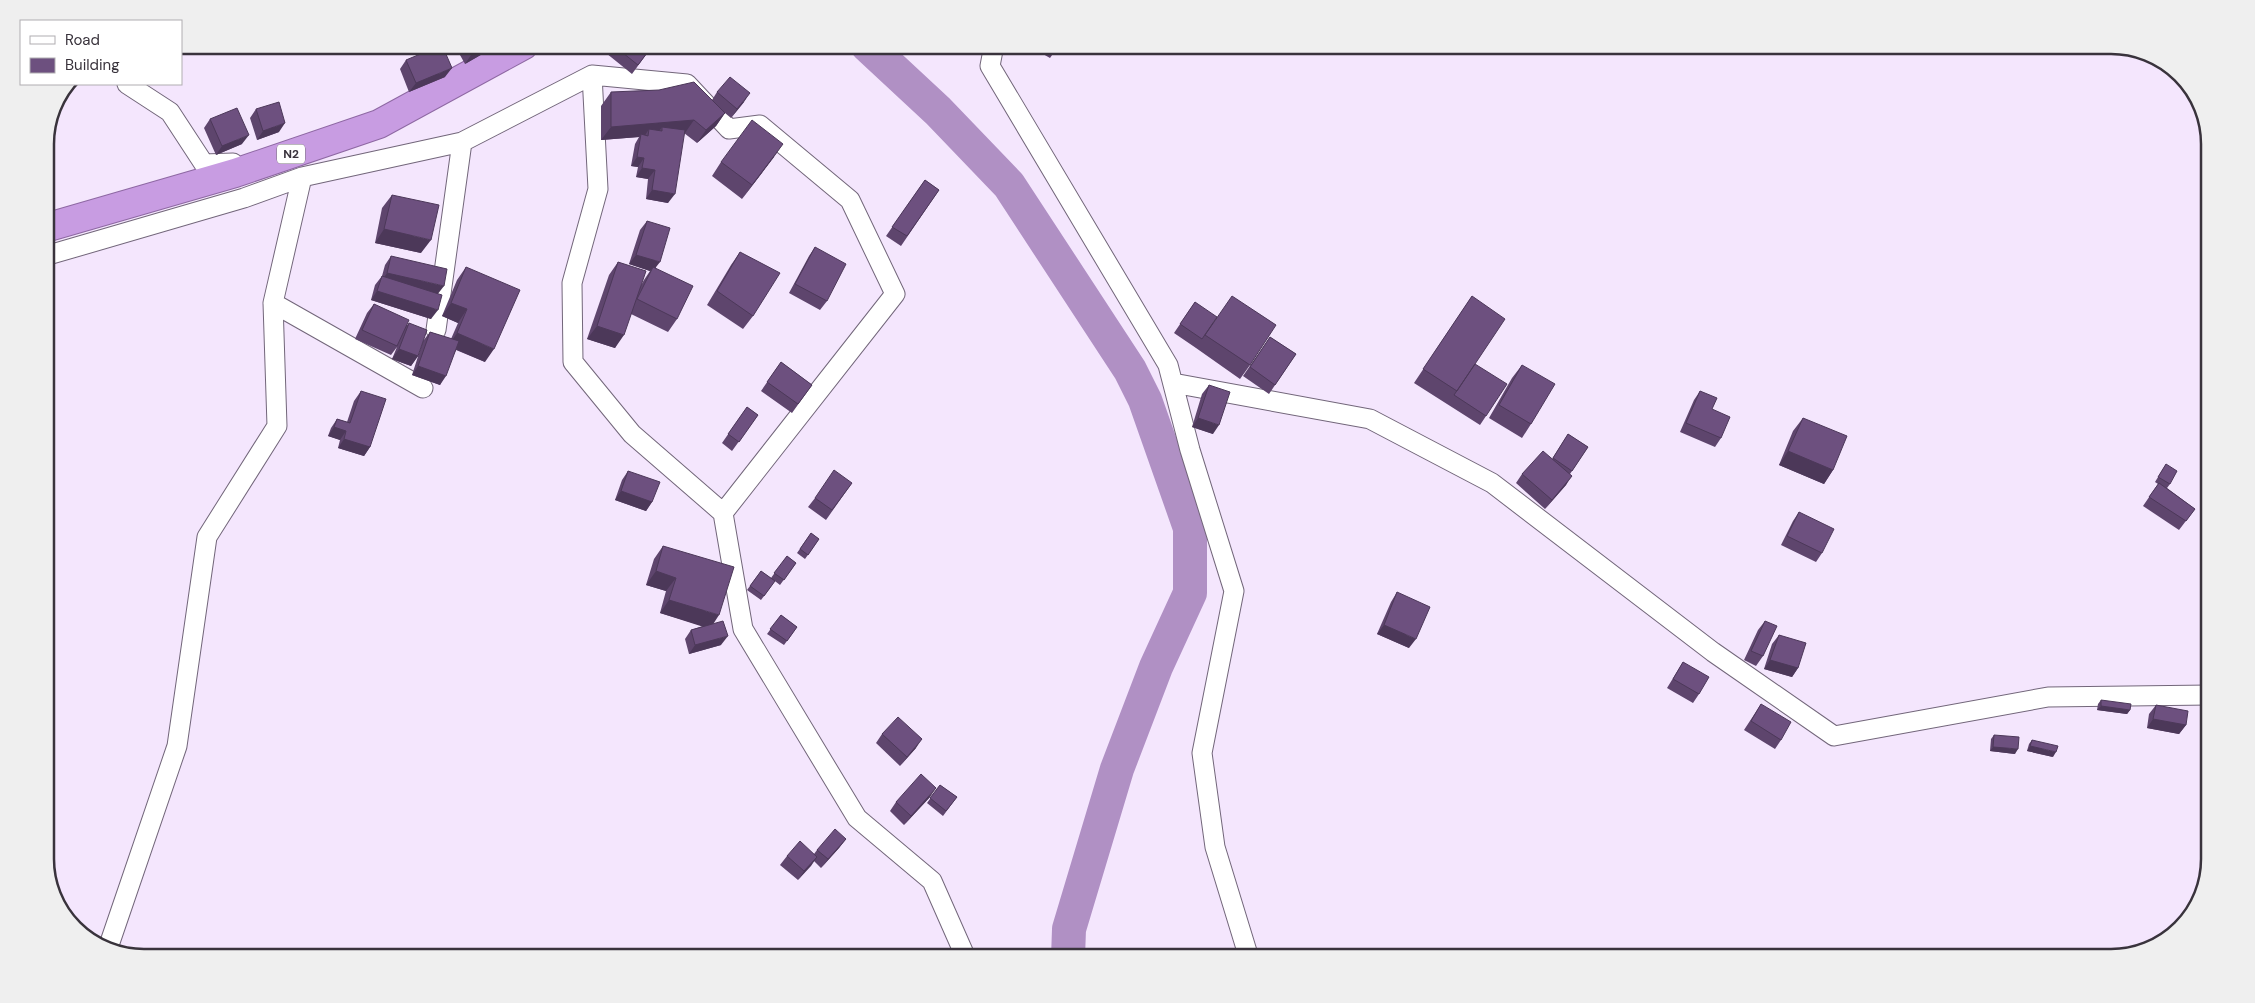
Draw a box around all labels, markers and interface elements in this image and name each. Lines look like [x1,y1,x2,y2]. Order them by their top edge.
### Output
legend [20,20,182,85]
text: Road [65,30,100,50]
text: Building [65,55,120,75]
road number: N2 [277,144,305,164]

